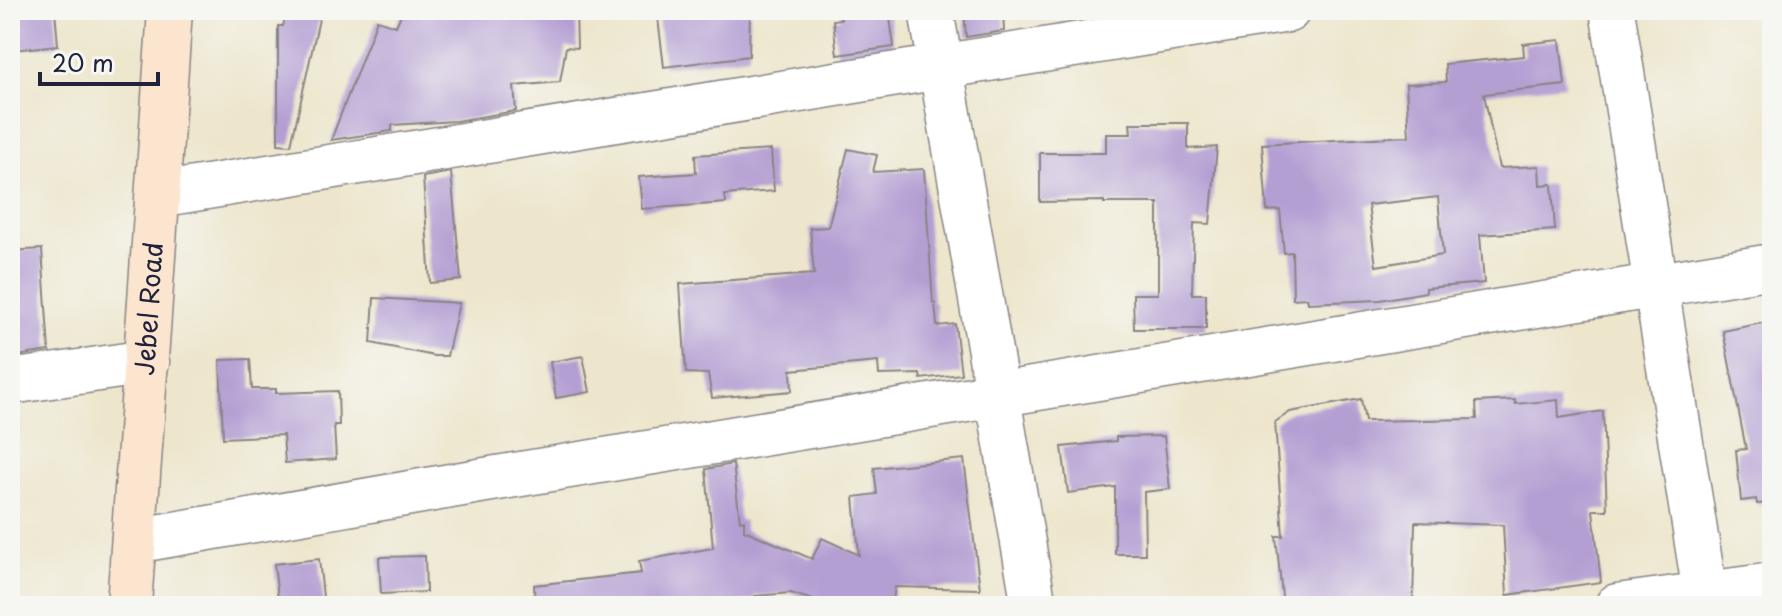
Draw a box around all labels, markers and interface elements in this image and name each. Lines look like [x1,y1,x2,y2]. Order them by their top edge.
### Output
scale bar [40,36,158,86]
text: 20 m [52,44,114,80]
street label: Jebel Road [124,241,172,377]

